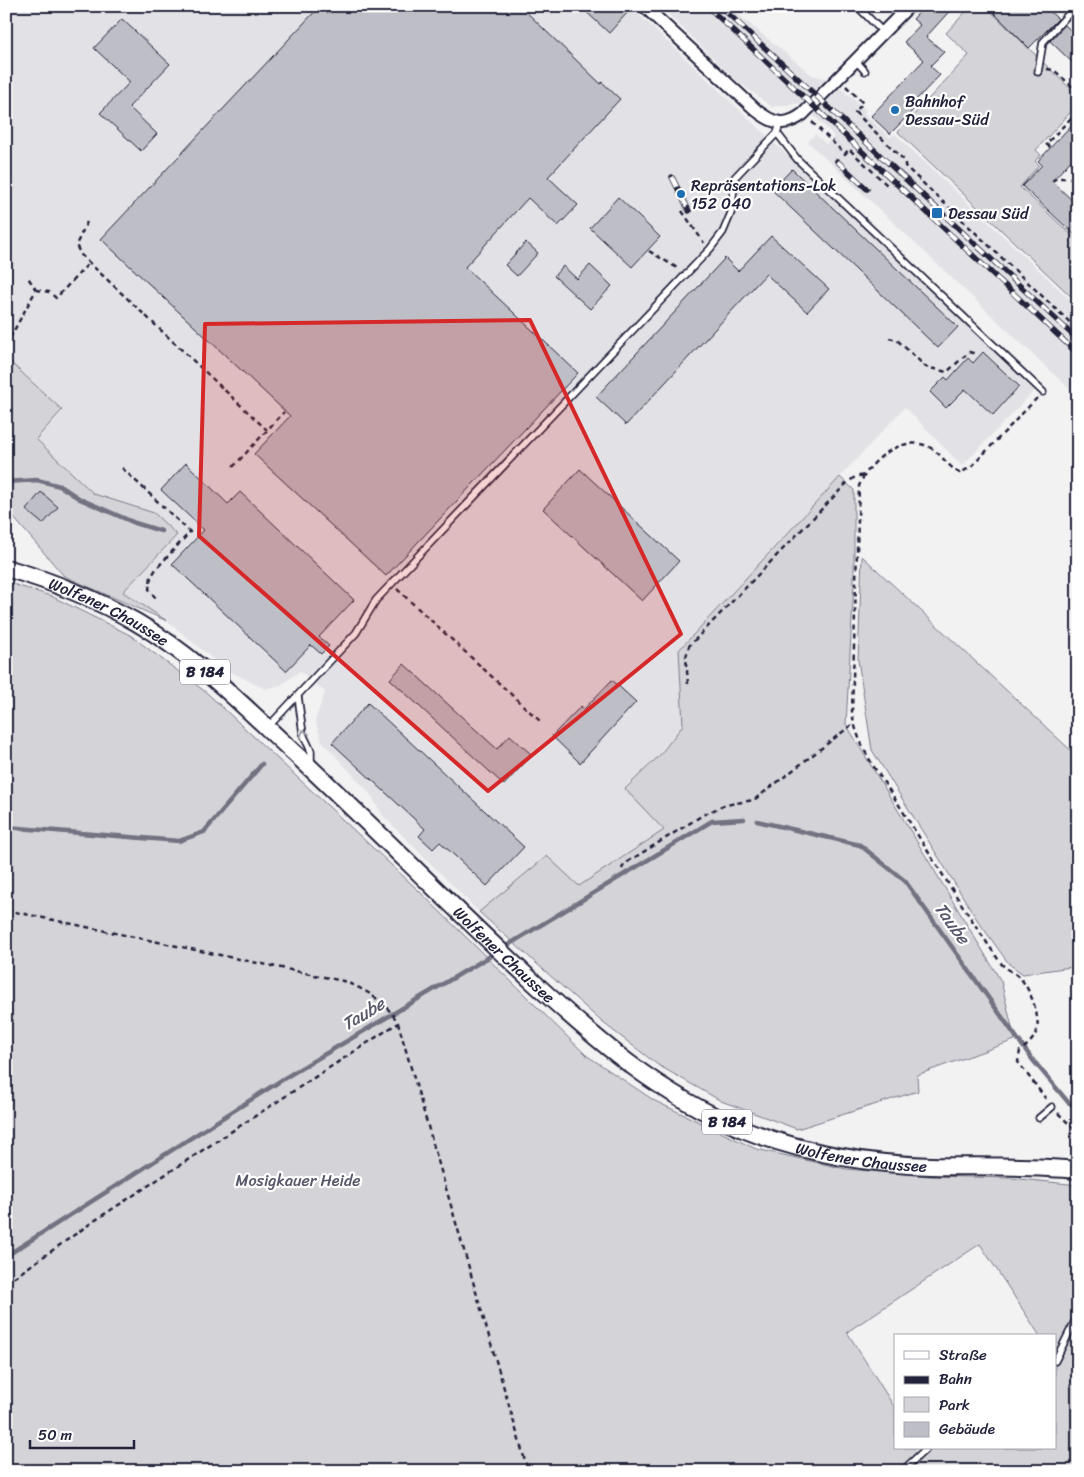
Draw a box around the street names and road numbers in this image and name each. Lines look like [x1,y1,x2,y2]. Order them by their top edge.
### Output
street label: Wolfener Chaussee [44,569,175,654]
road number: B 184 [180,660,230,684]
street label: Wolfener Chaussee [446,899,562,1010]
road number: B 184 [702,1110,752,1134]
street label: Wolfener Chaussee [793,1133,928,1180]

